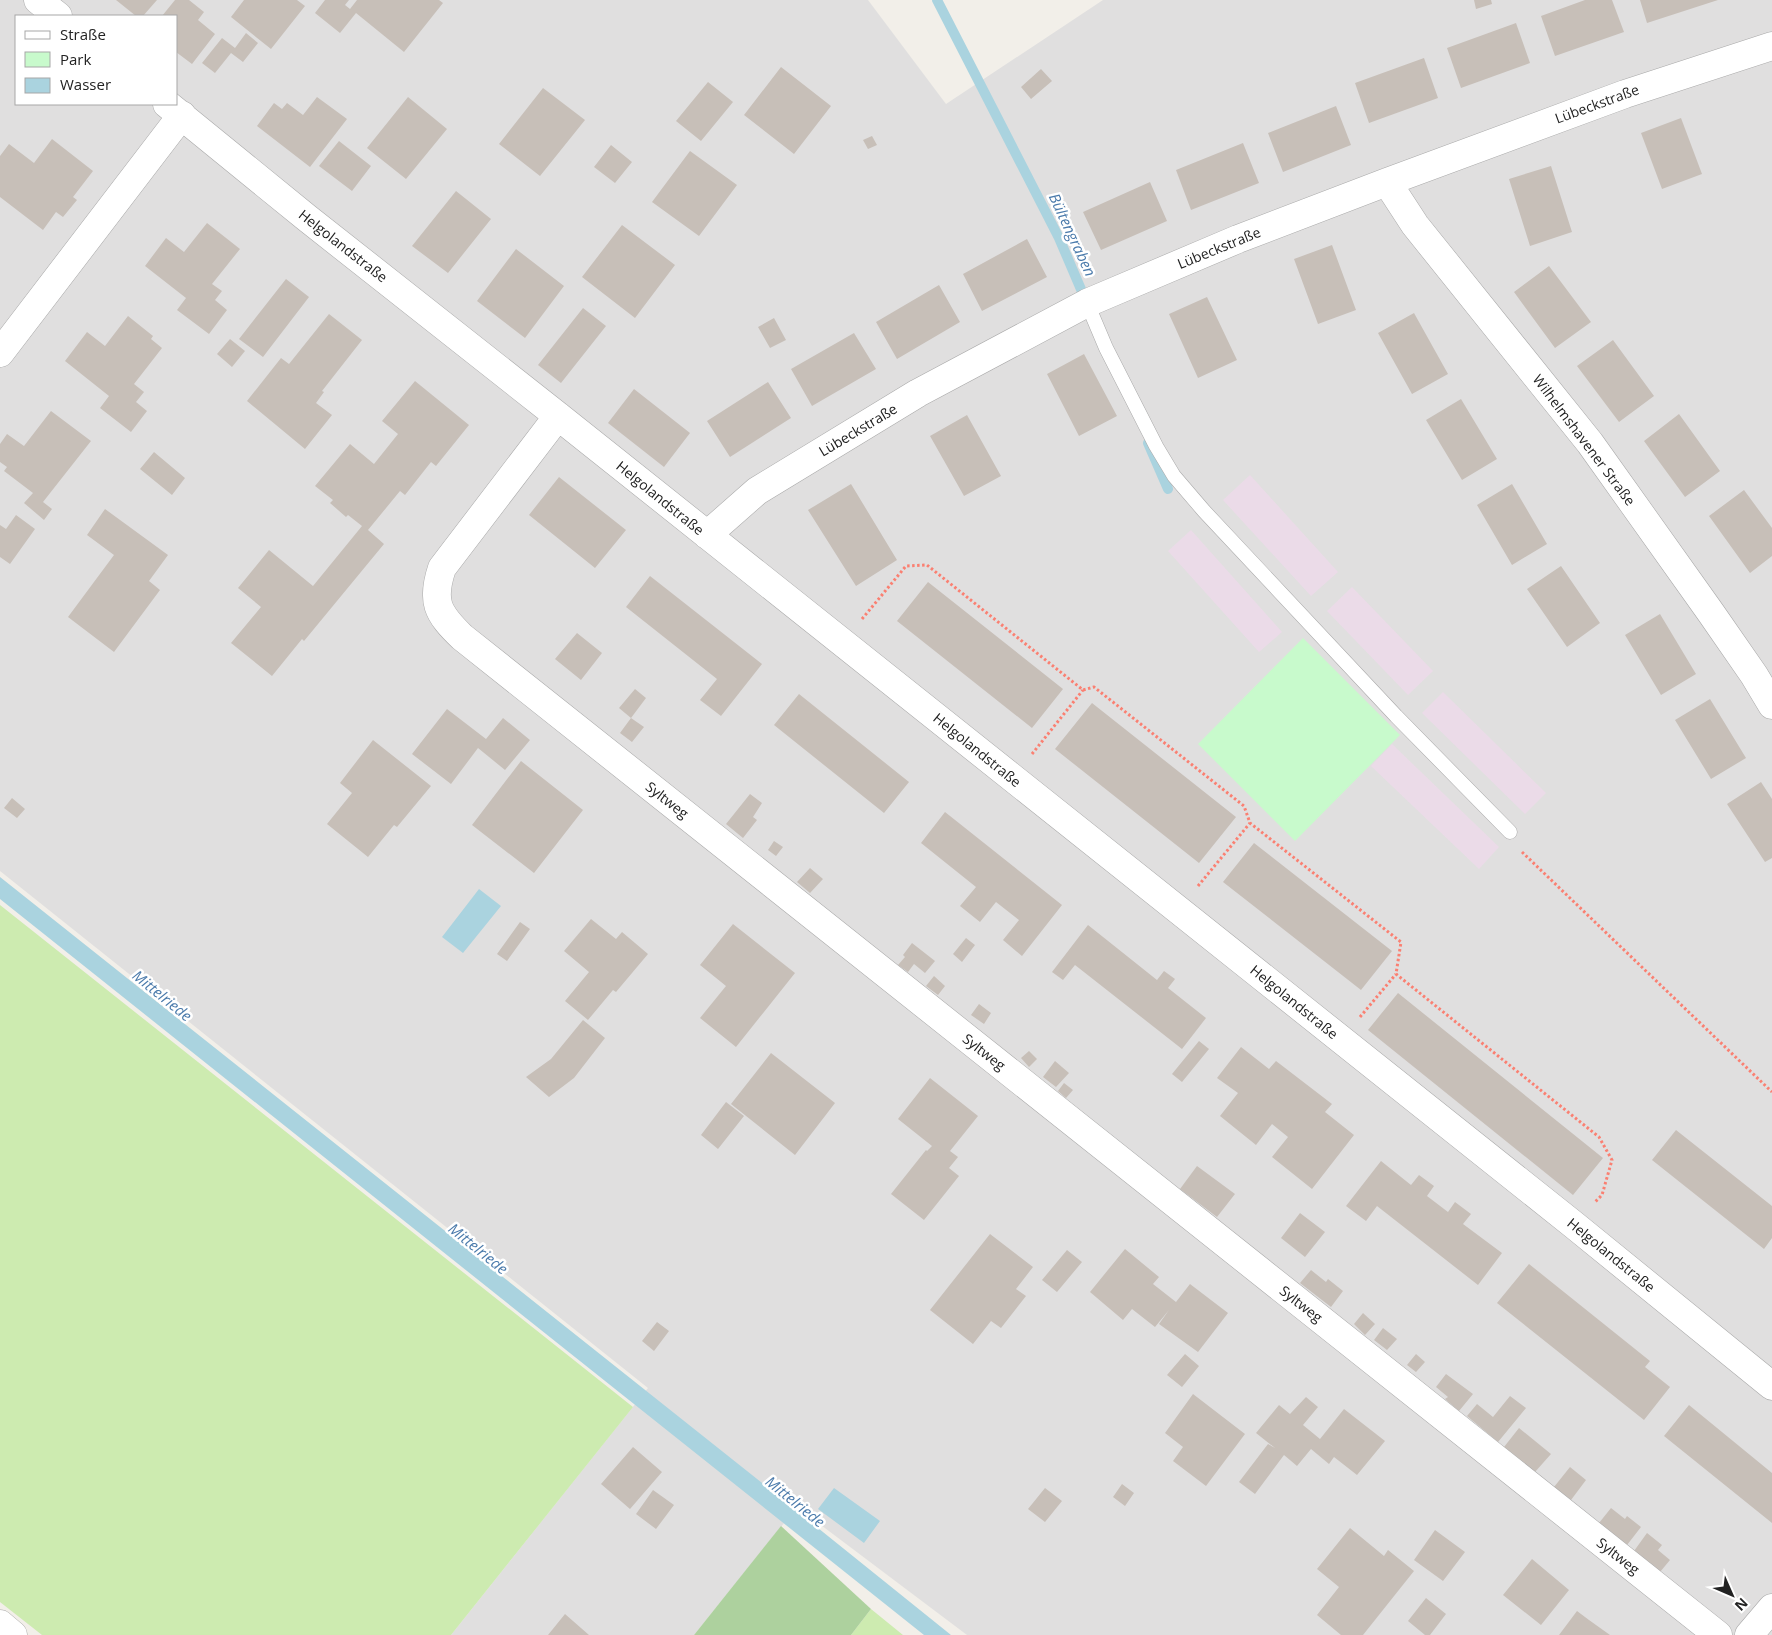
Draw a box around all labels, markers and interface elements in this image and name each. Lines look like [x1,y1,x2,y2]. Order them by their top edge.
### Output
legend [15,15,178,105]
text: Straße [60,24,106,44]
text: Park [60,49,91,69]
text: Wasser [60,74,111,94]
street label: Lübeckstraße [1552,79,1642,128]
water label: Bültengraben [1045,190,1101,279]
street label: Helgolandstraße [295,205,392,286]
street label: Lübeckstraße [1174,222,1263,273]
street label: Wilhelmshavener Straße [1529,370,1640,509]
street label: Lübeckstraße [815,399,901,460]
street label: Helgolandstraße [612,456,708,539]
street label: Helgolandstraße [929,708,1025,791]
street label: Syltweg [642,777,693,823]
street label: Helgolandstraße [1246,960,1342,1043]
water label: Mittelriede [129,965,197,1026]
street label: Syltweg [959,1029,1010,1075]
street label: Helgolandstraße [1563,1213,1659,1296]
water label: Mittelriede [445,1218,513,1279]
street label: Syltweg [1276,1281,1327,1327]
water label: Mittelriede [762,1471,830,1532]
street label: Syltweg [1593,1533,1644,1579]
north arrow [1707,1570,1757,1620]
text: N [1731,1594,1752,1615]

